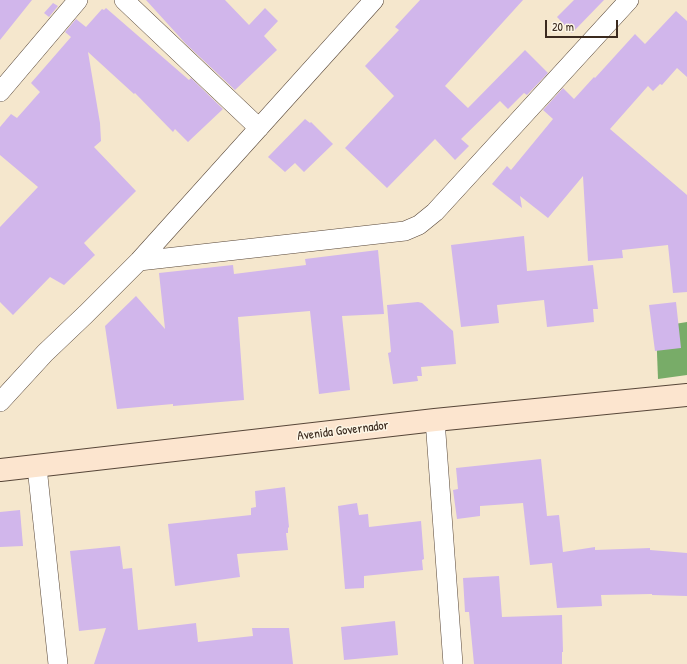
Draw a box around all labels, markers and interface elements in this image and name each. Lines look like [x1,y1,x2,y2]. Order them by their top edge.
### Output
scale bar [547,12,620,38]
text: 20 m [552,18,574,35]
street label: Avenida Governador [296,418,390,444]

